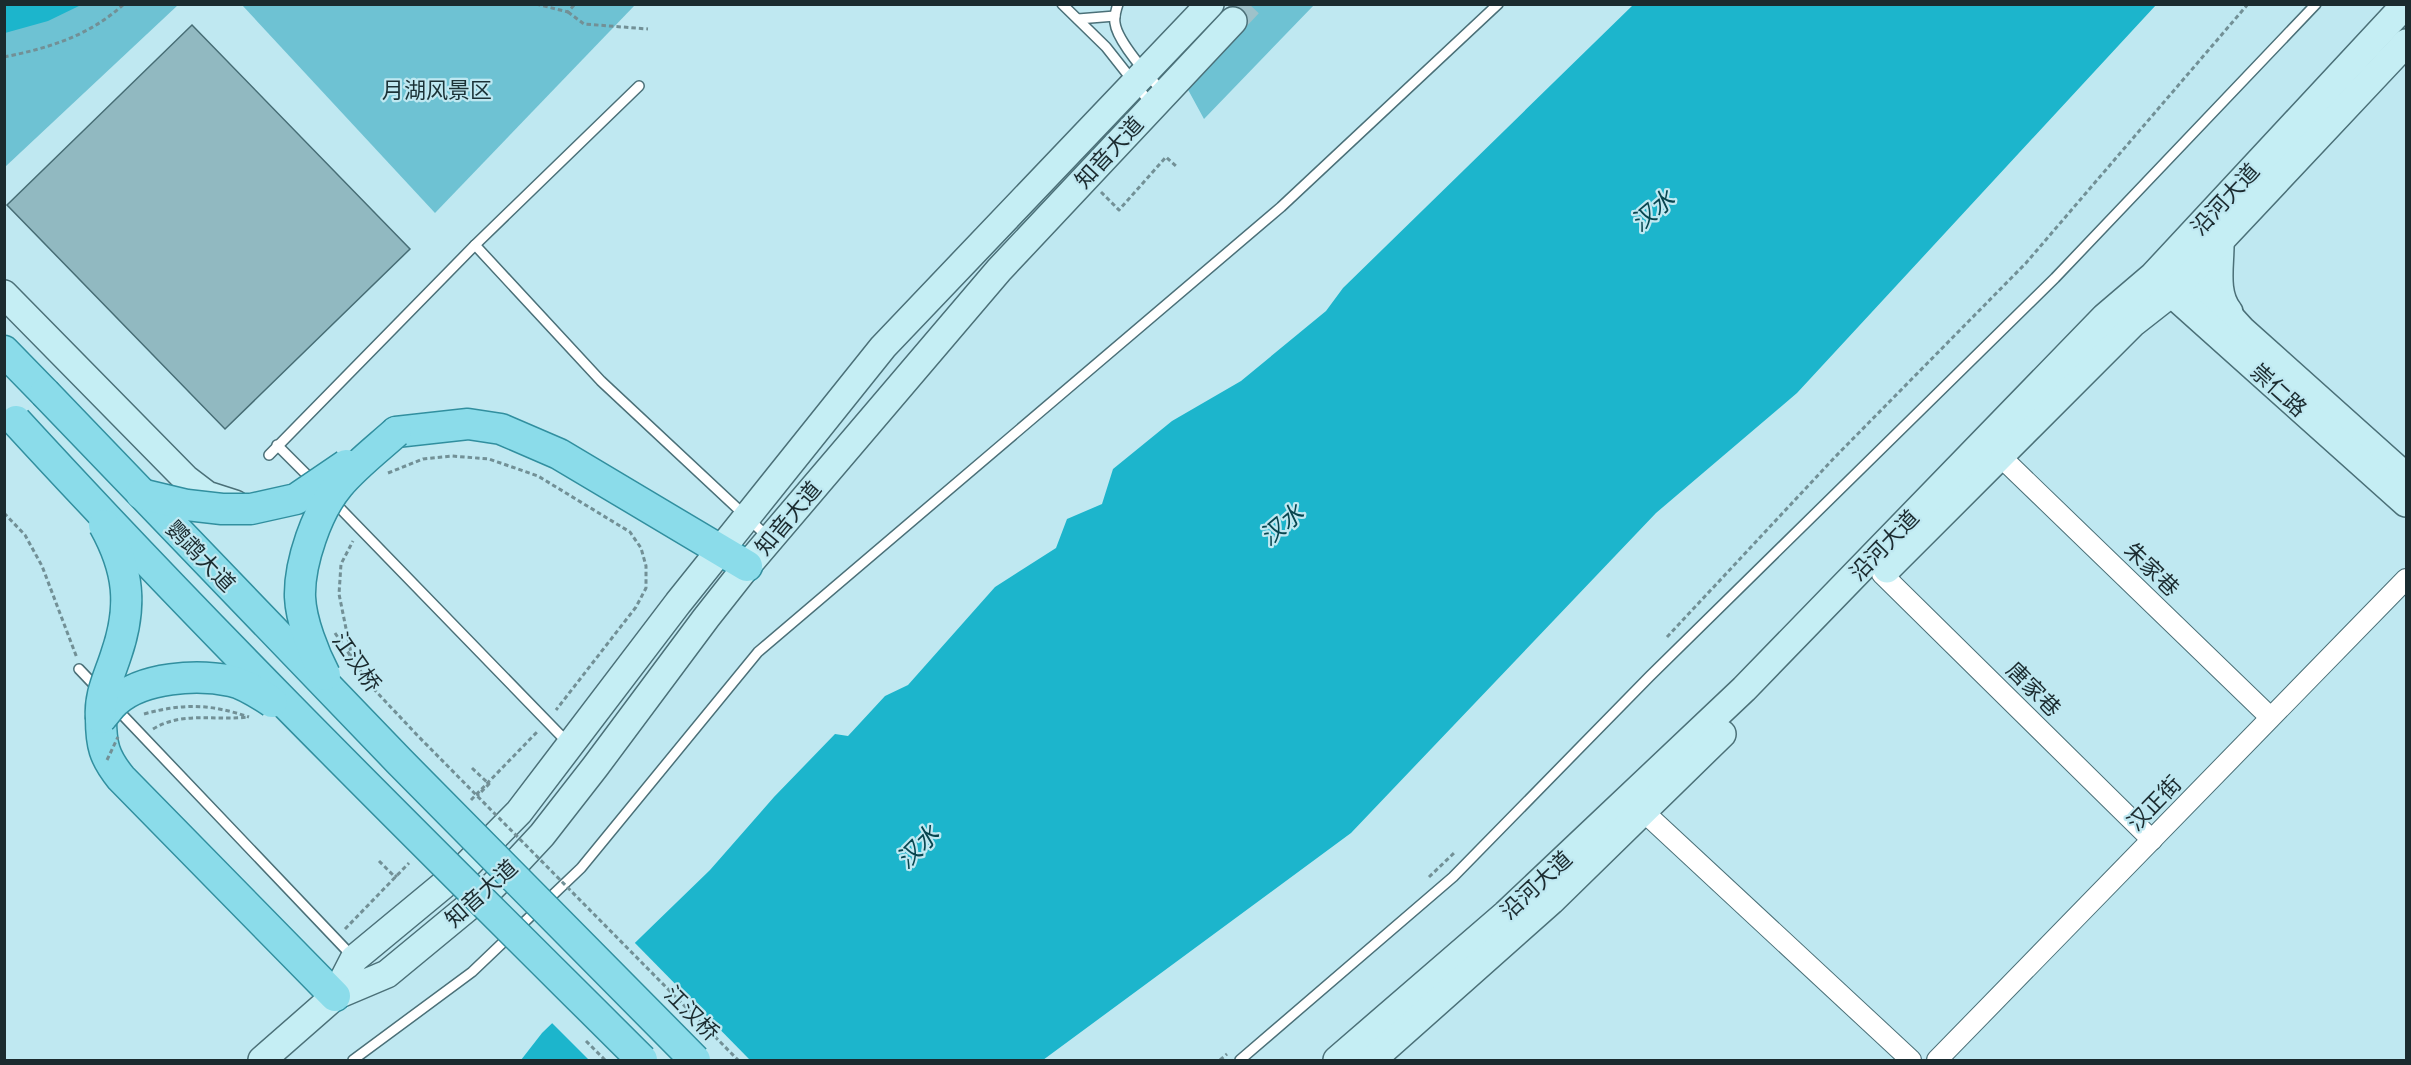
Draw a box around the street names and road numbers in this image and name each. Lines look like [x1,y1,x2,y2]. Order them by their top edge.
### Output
street label: 知音大道 [1067,109,1151,195]
street label: 沿河大道 [2183,156,2267,242]
street label: 崇仁路 [2244,356,2314,424]
street label: 知音大道 [747,474,829,562]
street label: 沿河大道 [1842,502,1926,588]
street label: 鹦鹉大道 [159,513,243,599]
street label: 朱家巷 [2117,535,2187,603]
street label: 江汉桥 [325,626,389,698]
street label: 唐家巷 [1999,654,2069,724]
street label: 汉正街 [2120,768,2188,838]
street label: 沿河大道 [1493,843,1579,927]
street label: 知音大道 [438,852,524,934]
street label: 江汉桥 [657,978,727,1048]

